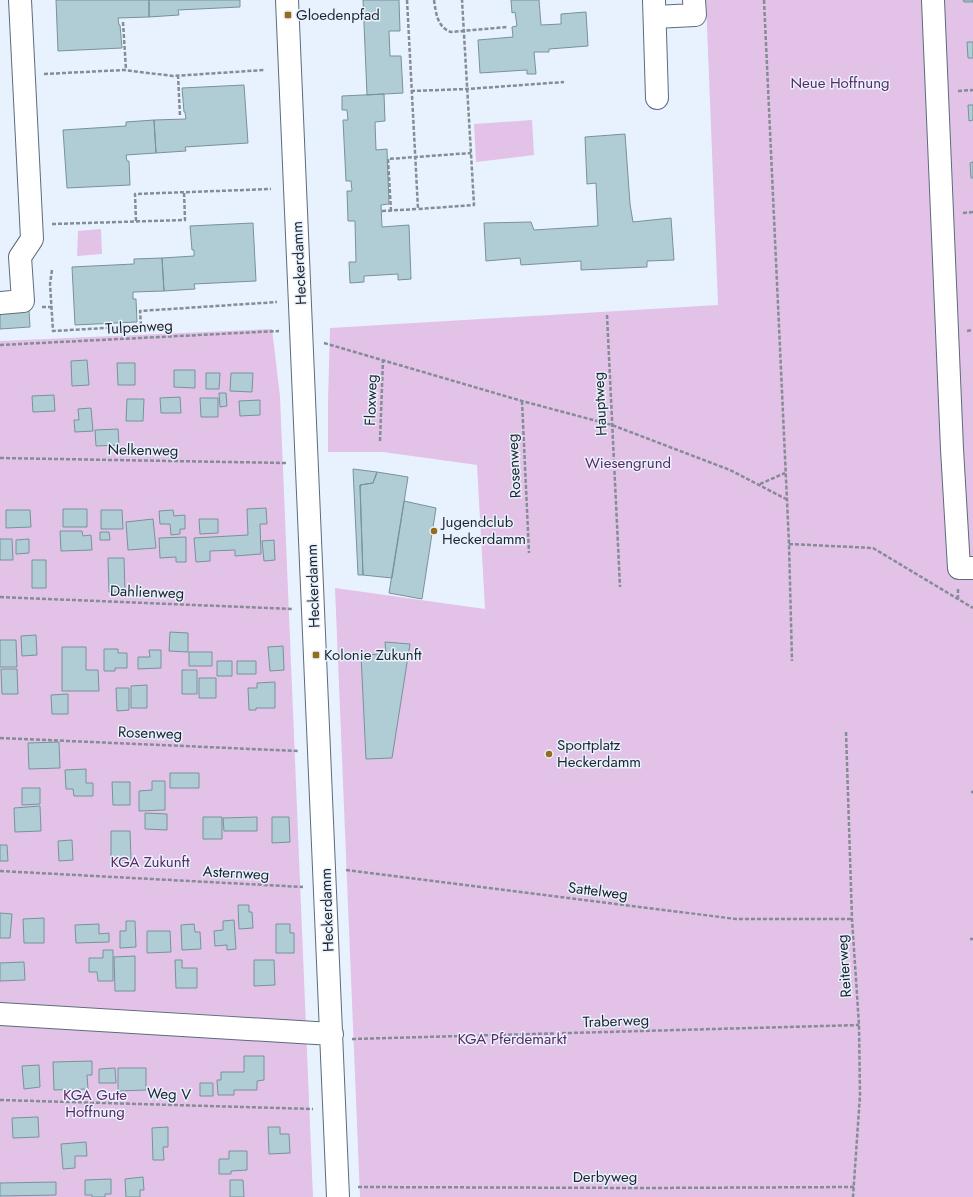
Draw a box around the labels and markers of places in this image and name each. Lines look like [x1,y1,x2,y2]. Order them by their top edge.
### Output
place label: Gloedenpfad [296,4,380,26]
marker: Gloedenpfad [283,10,293,20]
place label: Jugendclub Heckerdamm [440,511,526,550]
marker: Jugendclub Heckerdamm [429,526,439,536]
place label: Kolonie Zukunft [324,644,422,666]
marker: Kolonie Zukunft [311,650,321,660]
place label: Sportplatz Heckerdamm [557,734,641,773]
marker: Sportplatz Heckerdamm [544,749,554,759]

